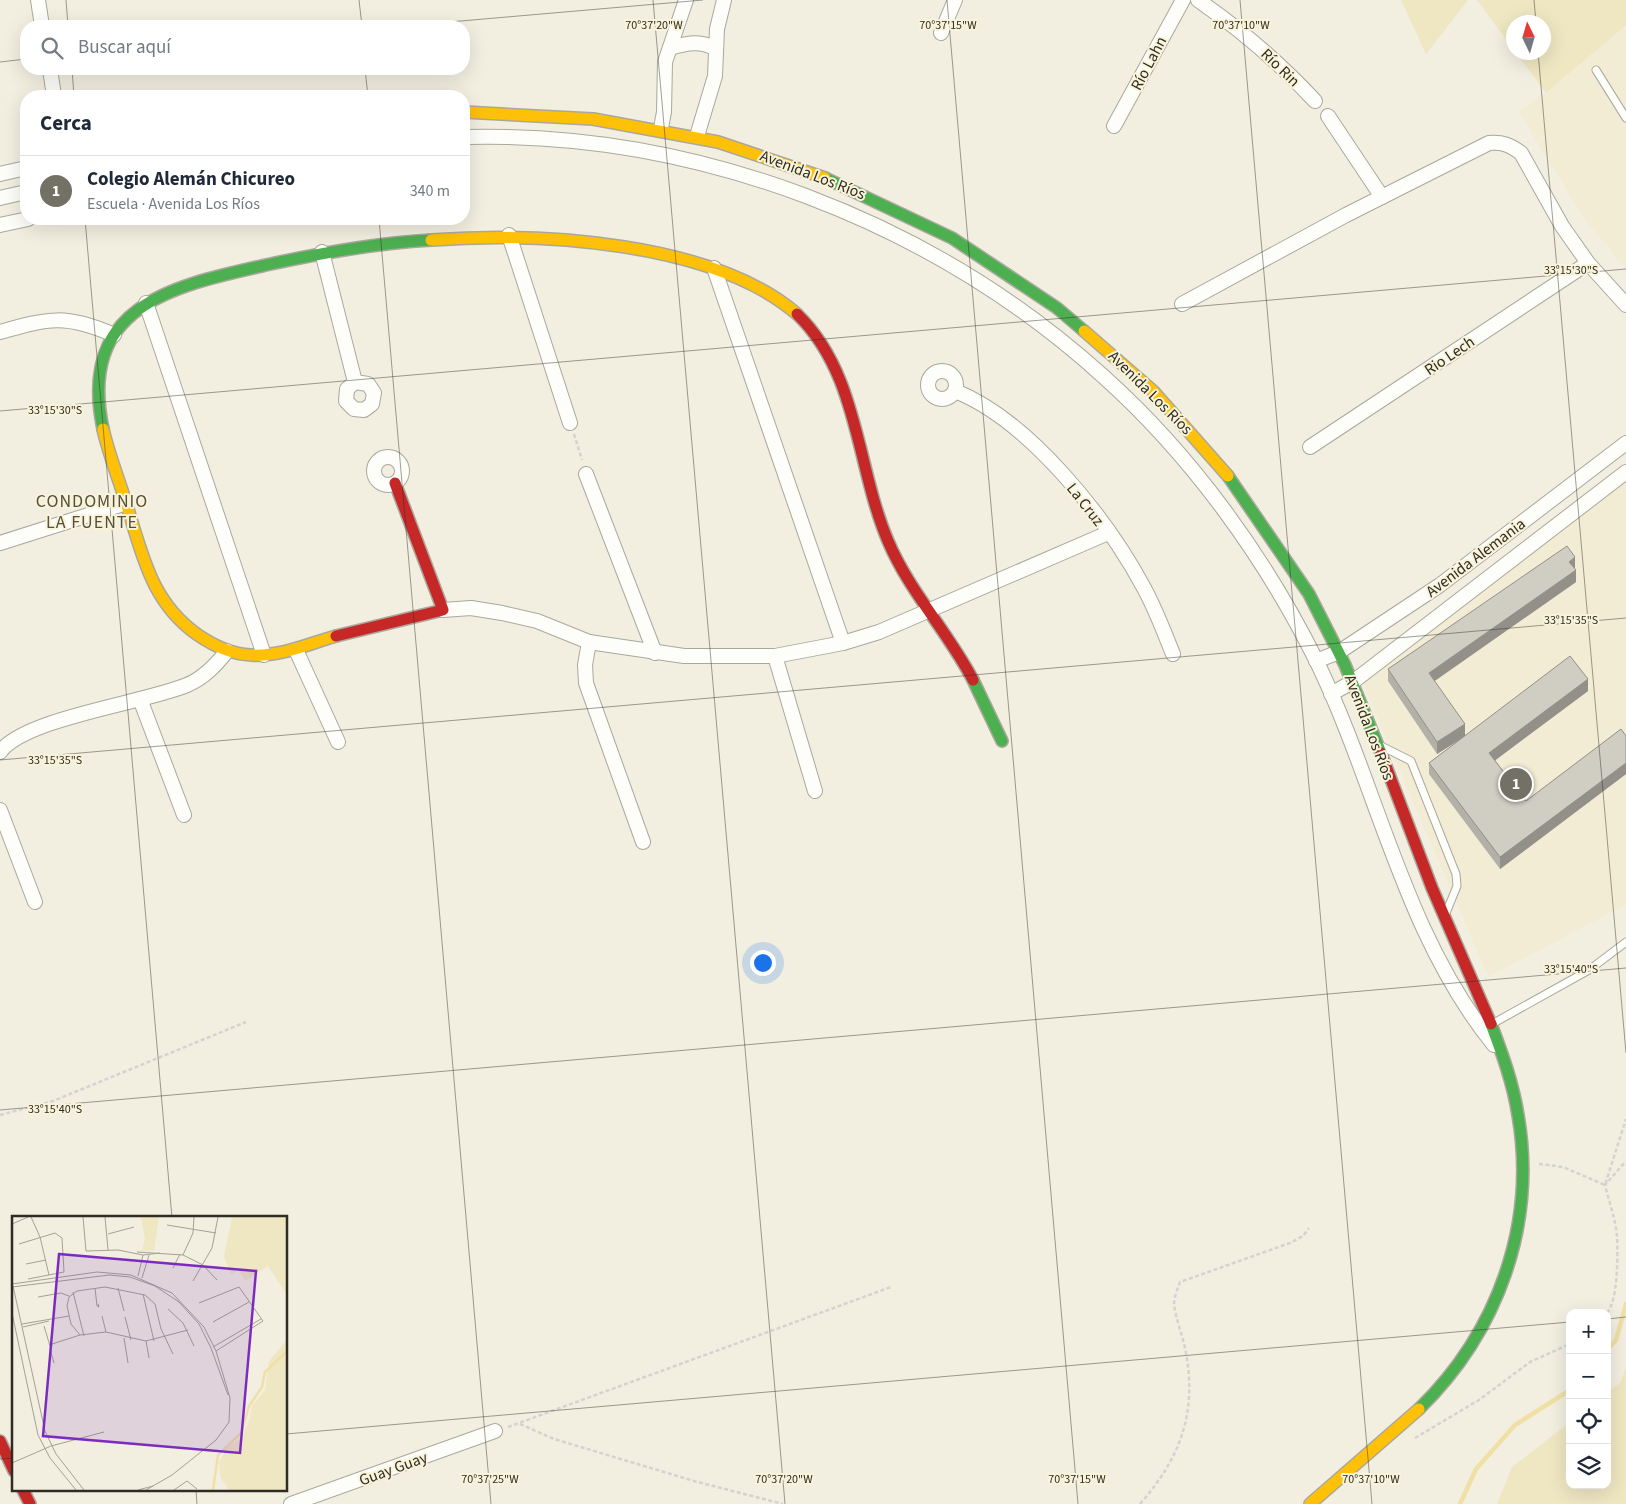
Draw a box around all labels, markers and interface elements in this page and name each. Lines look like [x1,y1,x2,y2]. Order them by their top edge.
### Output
north arrow [1506,15,1551,60]
text: 70°37'20"W [625,17,683,34]
text: 70°37'15"W [919,17,977,34]
text: 70°37'10"W [1212,17,1270,34]
search box [20,20,470,75]
street label: Río Lahn [1126,33,1172,94]
icon: search [38,34,66,62]
text: Buscar aquí [78,34,171,61]
street label: Río Rin [1256,44,1305,92]
text: Cerca [40,108,92,138]
street label: Avenida Los Ríos [757,145,869,205]
text: Colegio Alemán Chicureo [87,166,295,193]
text: 1 [52,180,60,202]
text: 340 m [410,180,450,202]
text: Escuela · Avenida Los Ríos [87,193,260,215]
text: 33°15'30"S [1544,262,1598,279]
street label: Rio Lech [1420,331,1479,381]
street label: Avenida Los Ríos [1103,346,1198,440]
text: 33°15'30"S [28,402,82,419]
street label: La Cruz [1061,478,1109,531]
district label: CONDOMINIO LA FUENTE [36,489,148,535]
street label: Avenida Alemania [1421,513,1530,603]
text: 33°15'35"S [1544,612,1598,629]
street label: Avenida Los Ríos [1339,671,1399,784]
text: 33°15'35"S [28,752,82,769]
pin: 1 [1500,765,1532,803]
your location [750,950,776,976]
text: 33°15'40"S [1544,961,1598,978]
text: 33°15'40"S [28,1101,82,1118]
inset map [12,1216,288,1492]
map controls [1566,1309,1611,1489]
button: + [1566,1309,1611,1354]
button: − [1566,1354,1611,1399]
button: locate [1566,1399,1611,1444]
button: layers [1566,1444,1611,1489]
street label: Guay Guay [356,1446,431,1491]
text: 70°37'25"W [461,1471,519,1488]
text: 70°37'20"W [755,1471,813,1488]
text: 70°37'15"W [1048,1471,1106,1488]
text: 70°37'10"W [1342,1471,1400,1488]

